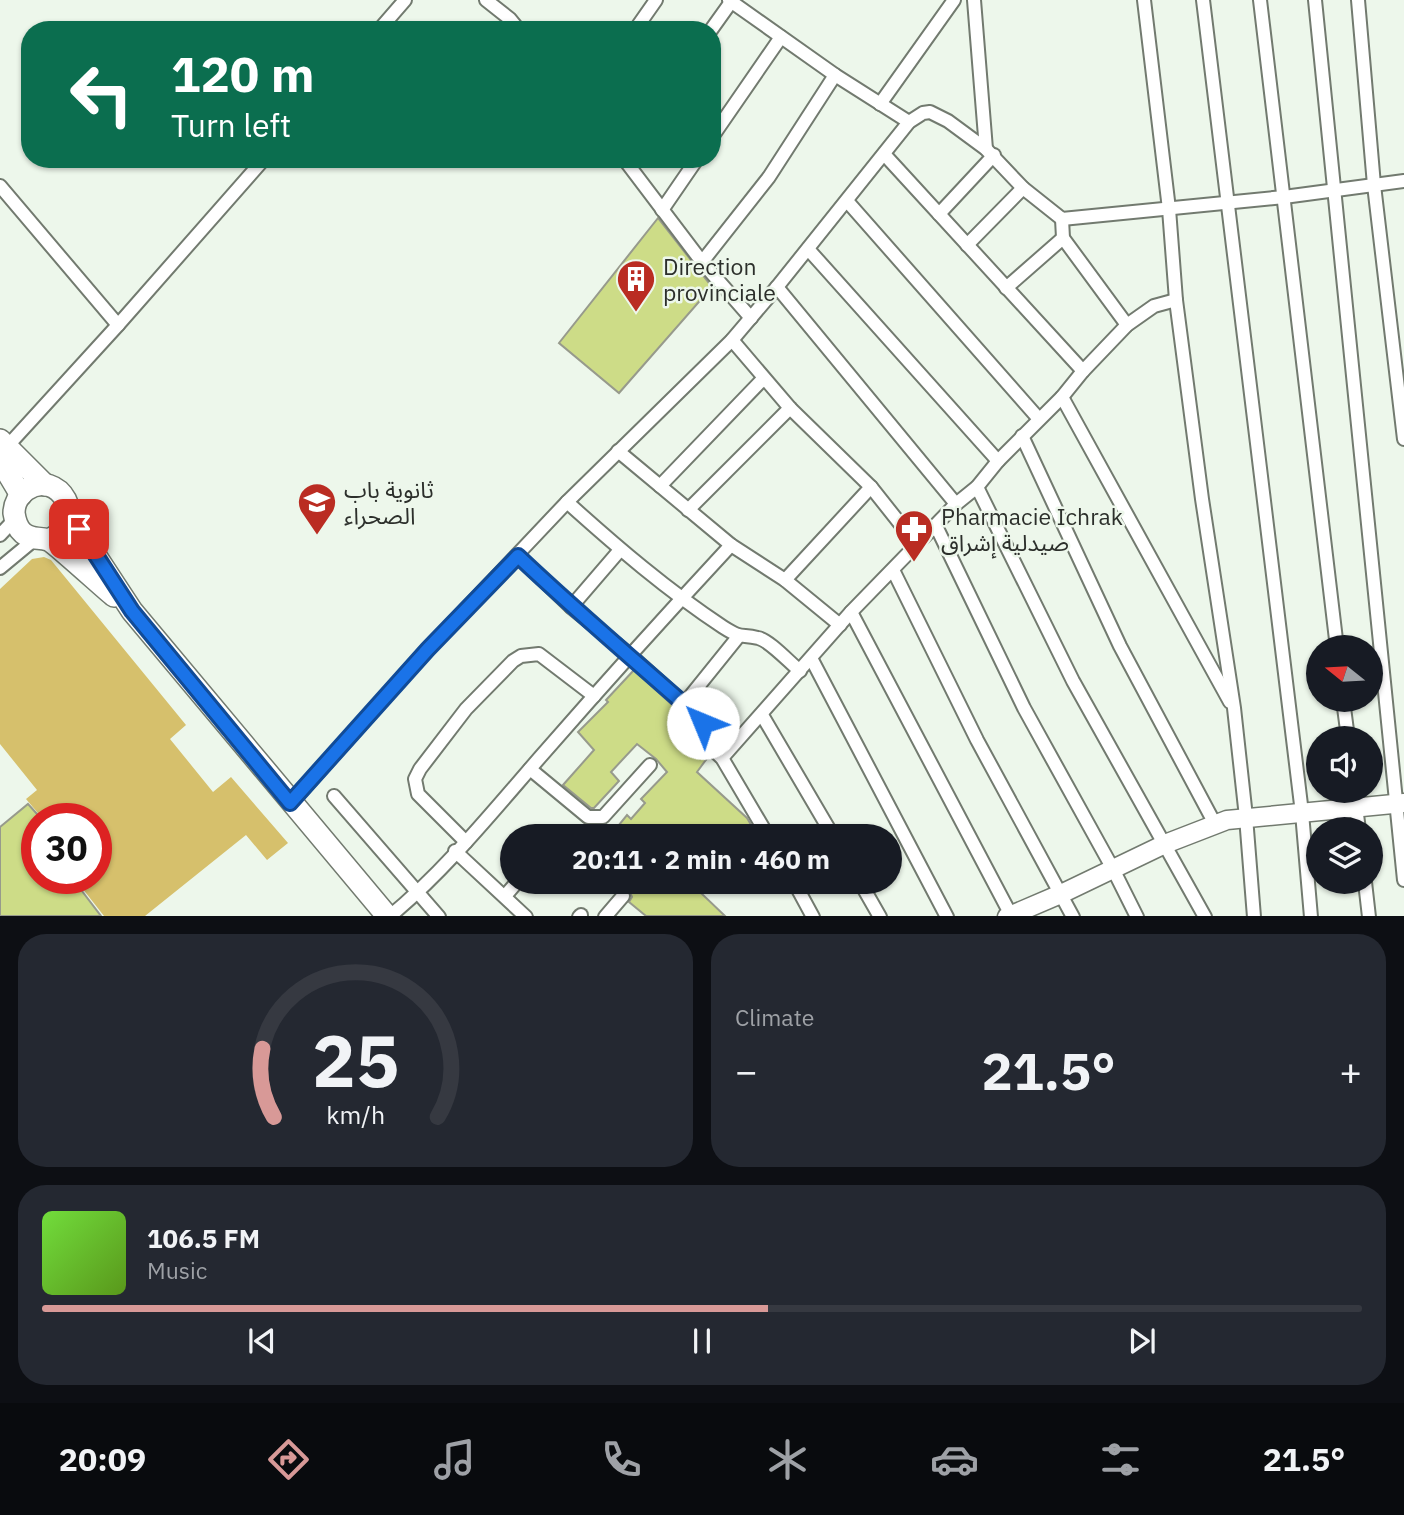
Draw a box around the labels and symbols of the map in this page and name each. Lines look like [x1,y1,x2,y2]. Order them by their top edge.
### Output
place label: Direction provinciale [663,251,776,307]
building icon: Direction provinciale [615,258,657,313]
place label: ثانوية باب الصحراء [344,474,434,530]
school or university icon: ثانوية باب الصحراء [296,481,338,536]
pin [49,499,109,559]
place label: Pharmacie Ichrak صيدلية إشراق [941,501,1123,559]
pharmacy icon: Pharmacie Ichrak صيدلية إشراق [893,508,935,563]
north arrow [1306,635,1382,712]
position arrow [666,686,740,760]
speed limit sign: 30 [21,803,112,894]

